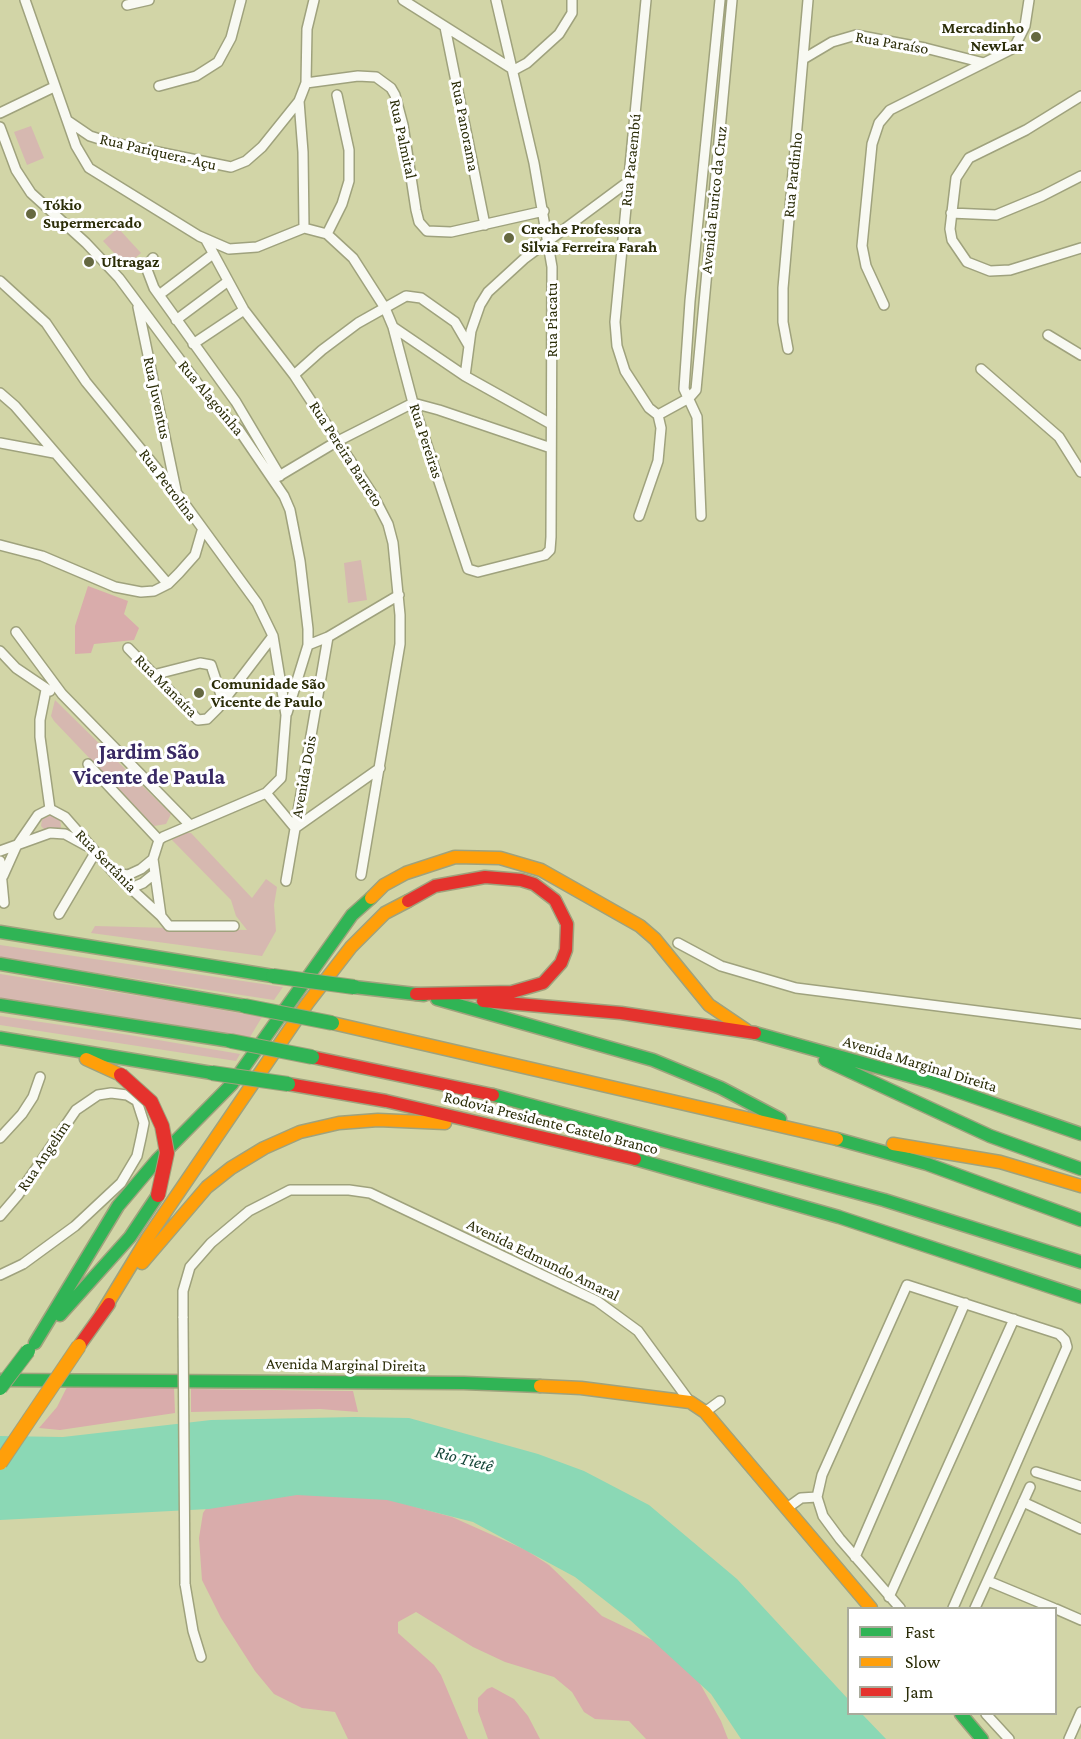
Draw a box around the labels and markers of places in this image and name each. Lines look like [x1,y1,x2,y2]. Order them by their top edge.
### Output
place label: Mercadinho NewLar [942,18,1024,56]
marker: Mercadinho NewLar [1029,30,1043,44]
place label: Tókio Supermercado [43,195,142,233]
marker: Tókio Supermercado [24,207,38,221]
place label: Creche Professora Silvia Ferreira Farah [521,219,657,257]
marker: Creche Professora Silvia Ferreira Farah [502,231,516,245]
place label: Ultragaz [101,252,159,272]
marker: Ultragaz [82,255,96,269]
place label: Comunidade São Vicente de Paulo [211,674,325,712]
marker: Comunidade São Vicente de Paulo [192,686,206,700]

